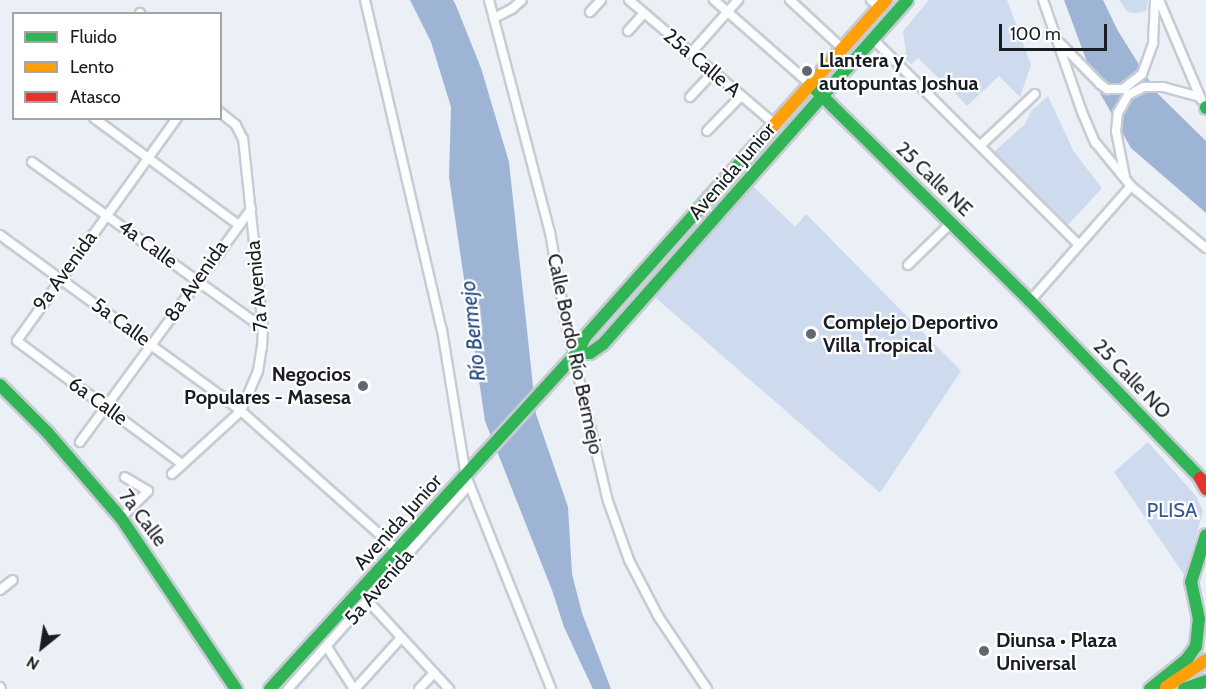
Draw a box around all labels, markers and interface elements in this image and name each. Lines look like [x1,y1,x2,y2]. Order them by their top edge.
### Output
legend [12,12,222,120]
scale bar [1002,12,1110,50]
text: 100 m [1010,23,1061,45]
street label: 25a Calle A [658,24,746,102]
text: Fluido [70,26,117,48]
place label: Llantera y autopuntas Joshua [819,48,979,95]
text: Lento [70,56,114,78]
marker: Llantera y autopuntas Joshua [800,64,814,78]
text: Atasco [70,86,121,108]
street label: Avenida Junior [684,118,780,224]
street label: 25 Calle NE [891,137,977,221]
street label: 4a Calle [114,215,182,273]
street label: 9a Avenida [28,226,102,316]
street label: 8a Avenida [159,236,233,326]
street label: 7a Avenida [241,240,273,332]
street label: Calle Bordo Río Bermejo [542,251,608,457]
water label: Río Bermejo [455,279,491,383]
street label: 5a Calle [87,293,155,351]
place label: Complejo Deportivo Villa Tropical [823,310,998,357]
marker: Complejo Deportivo Villa Tropical [804,327,818,341]
street label: 25 Calle NO [1088,334,1176,424]
place label: Negocios Populares - Masesa [184,362,351,409]
street label: 6a Calle [64,372,132,430]
marker: Negocios Populares - Masesa [356,379,370,393]
street label: Avenida Junior [349,469,447,575]
street label: 7a Calle [114,485,172,551]
park label: PLISA [1147,498,1197,522]
street label: 5a Avenida [340,544,418,630]
north arrow [12,617,72,677]
place label: Diunsa • Plaza Universal [996,628,1117,675]
marker: Diunsa • Plaza Universal [977,644,991,658]
text: N [23,652,42,674]

